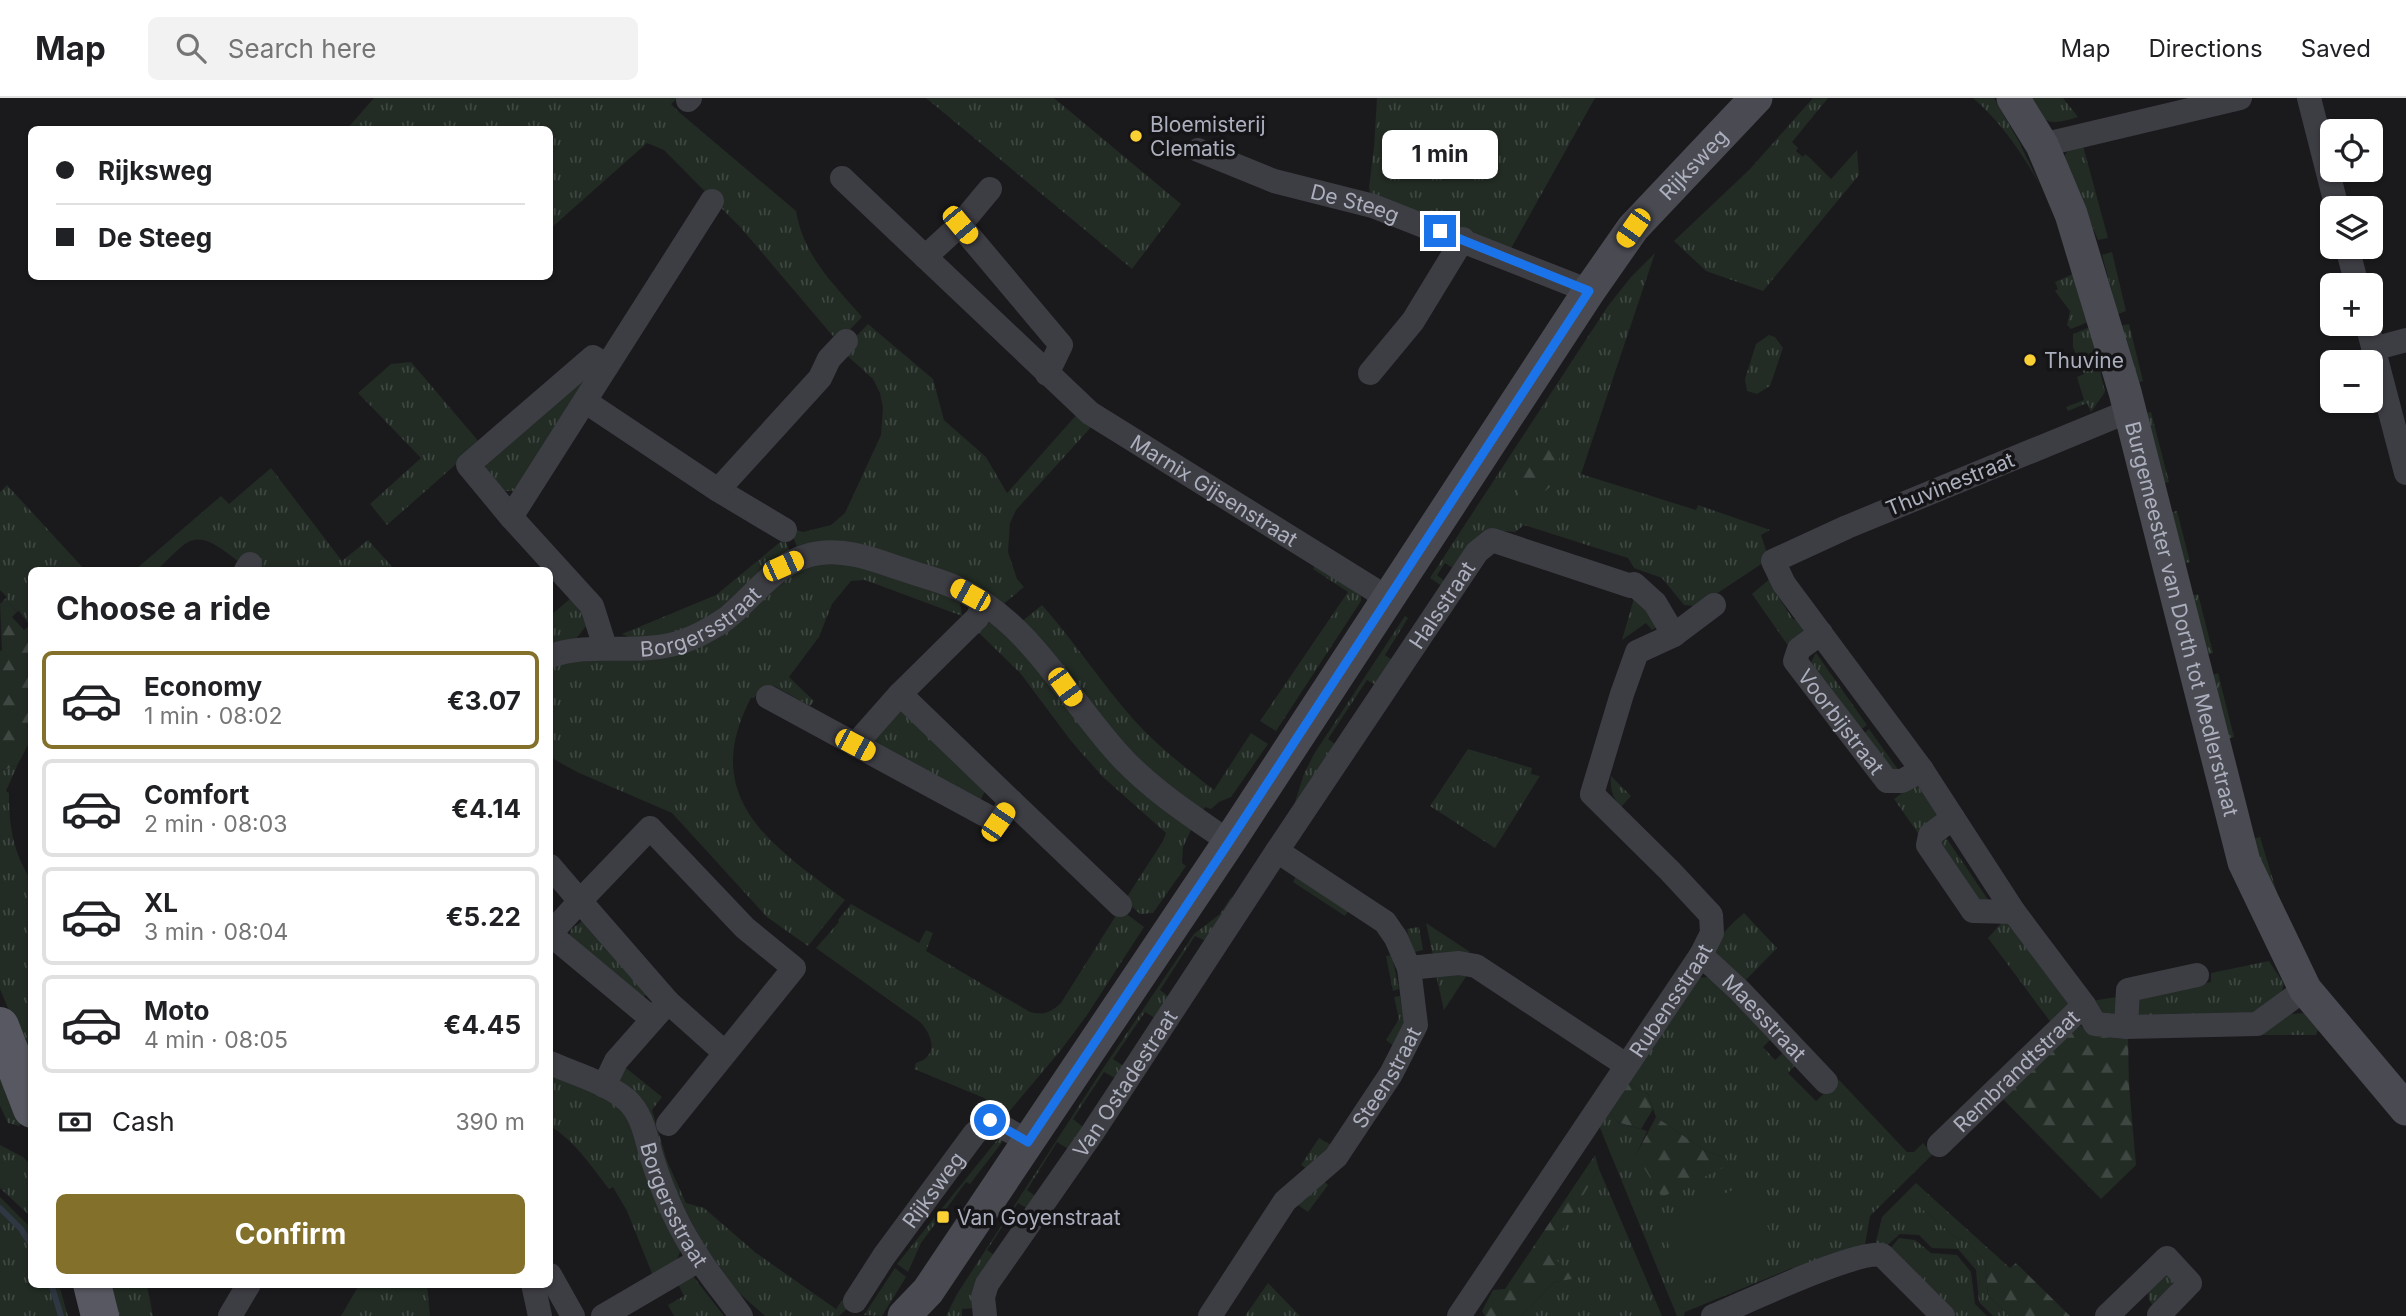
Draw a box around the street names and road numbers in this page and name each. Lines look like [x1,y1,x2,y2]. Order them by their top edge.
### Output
street label: Rijksweg [1654,124,1733,205]
street label: De Steeg [1308,178,1403,228]
street label: Burgemeester van Dorth tot Medlerstraat [2120,419,2244,819]
street label: Marnix Gijsenstraat [1126,429,1302,552]
street label: Thuvinestraat [1882,447,2018,521]
street label: Halsstraat [1403,556,1480,653]
street label: Borgersstraat [639,581,766,661]
street label: Voorbijstraat [1793,664,1890,779]
street label: Rubensstraat [1624,940,1717,1062]
street label: Maesstraat [1717,969,1812,1066]
street label: Rembrandtstraat [1948,1004,2084,1137]
street label: Van Ostadestraat [1067,1005,1182,1162]
street label: Steenstraat [1346,1022,1426,1133]
street label: Borgersstraat [636,1139,713,1271]
street label: Rijksweg [897,1147,969,1233]

